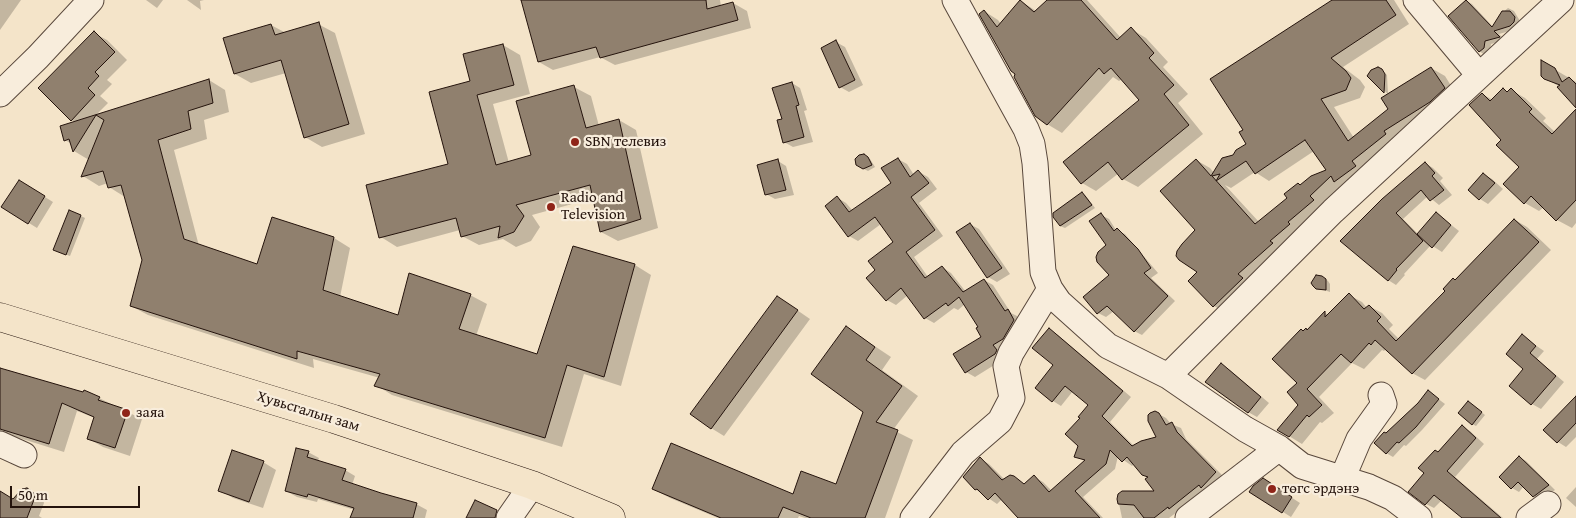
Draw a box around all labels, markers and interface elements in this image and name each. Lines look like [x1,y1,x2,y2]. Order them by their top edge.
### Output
place label: SBN телевиз [585,133,666,151]
marker: SBN телевиз [569,136,581,148]
place label: Radio and Television [561,189,625,224]
marker: Radio and Television [545,201,557,213]
street label: Хувьсгалын зам [254,388,362,436]
place label: заяа [136,404,164,422]
marker: заяа [120,407,132,419]
scale bar [12,476,142,508]
place label: төгс эрдэнэ [1282,480,1359,498]
marker: төгс эрдэнэ [1266,483,1278,495]
text: 50 m [18,484,48,505]

